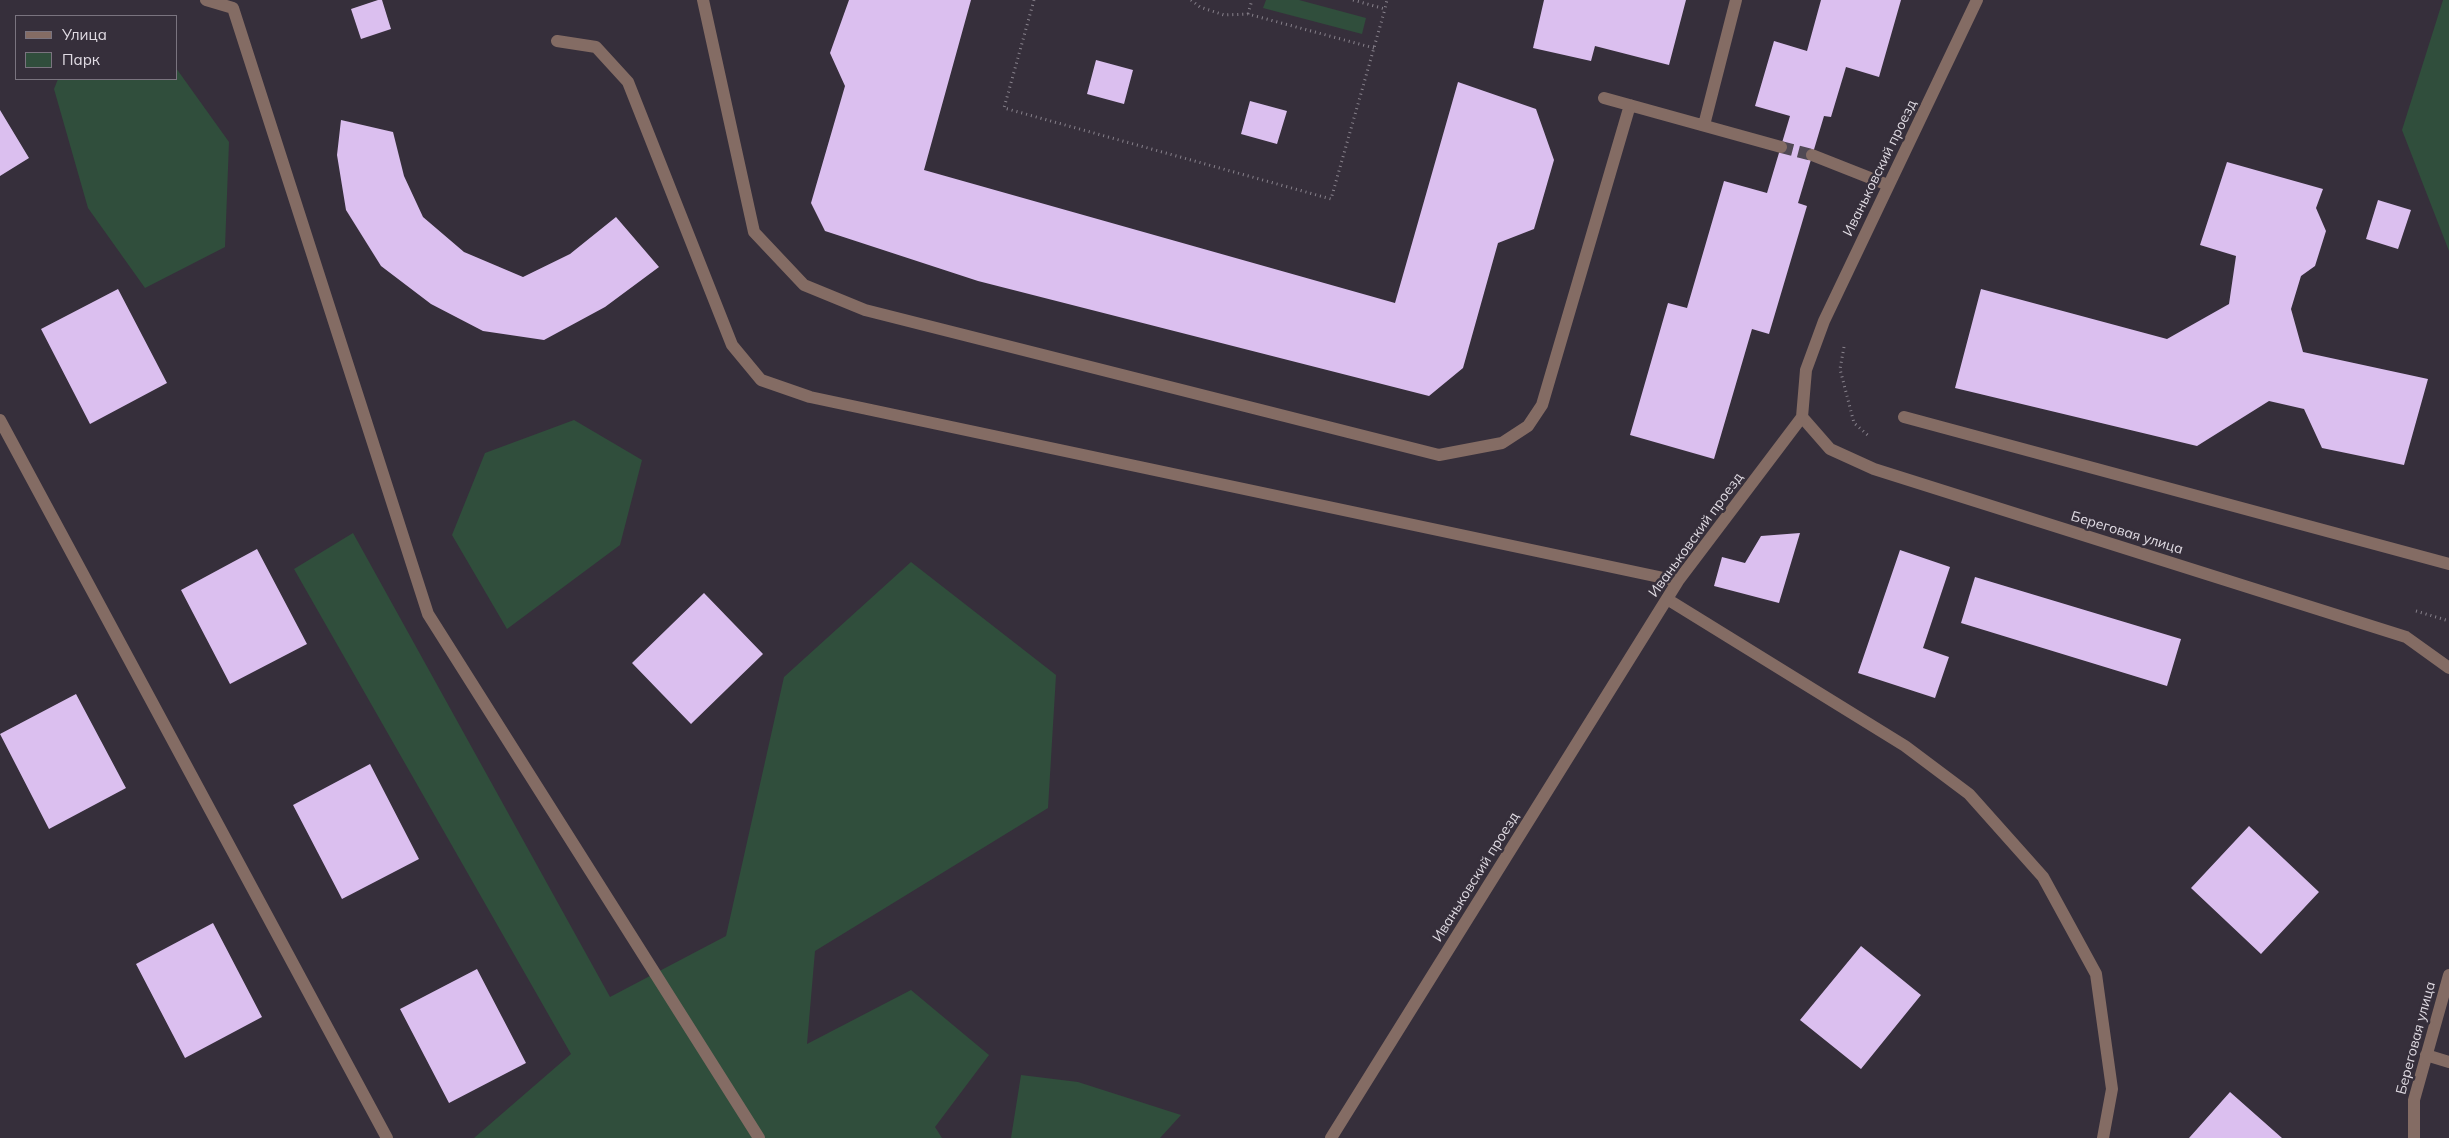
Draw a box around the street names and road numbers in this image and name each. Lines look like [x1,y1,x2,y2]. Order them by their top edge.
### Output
street label: Иваньковский проезд [1840,97,1920,239]
street label: Иваньковский проезд [1645,469,1747,601]
street label: Береговая улица [2069,508,2185,558]
street label: Иваньковский проезд [1429,809,1523,945]
street label: Береговая улица [2393,980,2439,1096]

